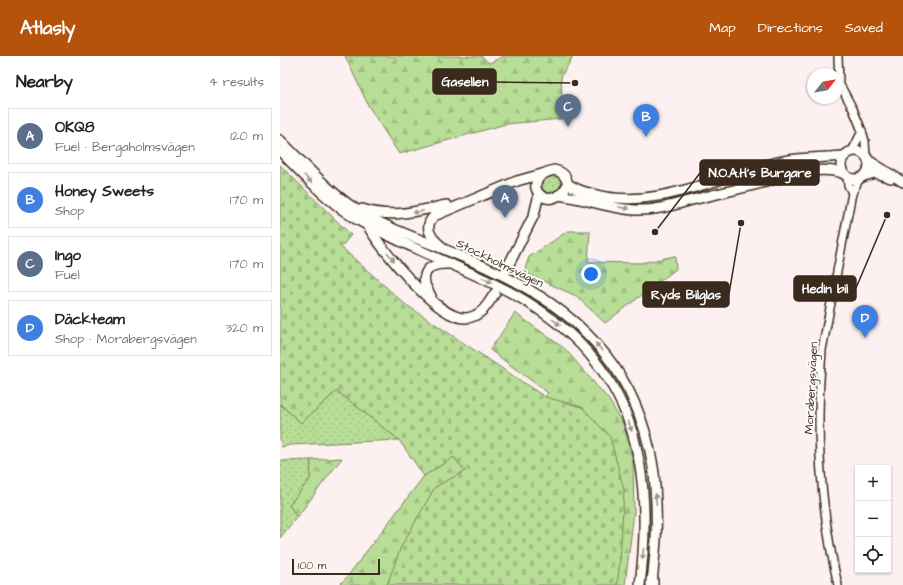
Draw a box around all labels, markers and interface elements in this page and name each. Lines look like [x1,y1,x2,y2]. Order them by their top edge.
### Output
text: Atlasly [20,15,75,42]
text: Map [709,18,736,38]
text: Directions [758,18,823,38]
text: Saved [845,18,883,38]
north arrow [807,68,843,104]
callout: Gasellen [433,69,496,94]
text: Nearby [16,70,73,94]
text: 4 results [209,73,264,91]
text: Gasellen [442,73,489,91]
pin: C [555,94,581,127]
pin: B [633,104,659,137]
text: OKQ8 [55,117,95,138]
text: A [26,127,34,145]
text: 120 m [230,127,263,145]
text: Fuel · Bergaholmsvägen [55,138,195,156]
callout: N.O.A.H’s Burgare [700,160,819,185]
text: N.O.A.H’s Burgare [709,164,811,184]
one-way arrow [303,174,313,184]
text: Honey Sweets [55,181,154,202]
pin: A [492,185,518,218]
text: B [25,191,35,209]
text: 170 m [230,191,263,209]
text: Shop [55,202,84,220]
one-way arrow [618,205,630,211]
one-way arrow [412,209,425,215]
street label: Stockholmsvägen [453,235,546,293]
text: Ingo [55,245,81,266]
one-way arrow [387,252,395,263]
text: C [25,255,35,273]
text: 170 m [230,255,263,273]
your location [581,264,601,284]
text: Fuel [55,266,80,284]
callout: Hedin bil [794,276,856,301]
one-way arrow [481,277,492,283]
text: Hedin bil [802,280,848,298]
callout: Ryds Bilglas [643,282,729,307]
text: Ryds Bilglas [651,286,721,306]
pin: D [852,305,878,338]
text: Däckteam [55,309,125,330]
one-way arrow [550,317,561,326]
text: D [26,319,34,337]
text: 320 m [225,319,263,337]
text: Shop · Morabergsvägen [55,330,197,348]
one-way arrow [595,341,604,352]
street label: Morabergsvägen [801,341,823,435]
one-way arrow [628,420,634,432]
map controls [855,465,891,573]
button: + [855,465,891,501]
one-way arrow [652,493,659,505]
button: − [855,501,891,537]
button: locate [855,537,891,573]
one-way arrow [640,548,646,560]
scale bar [292,557,380,576]
text: 100 m [298,558,326,573]

